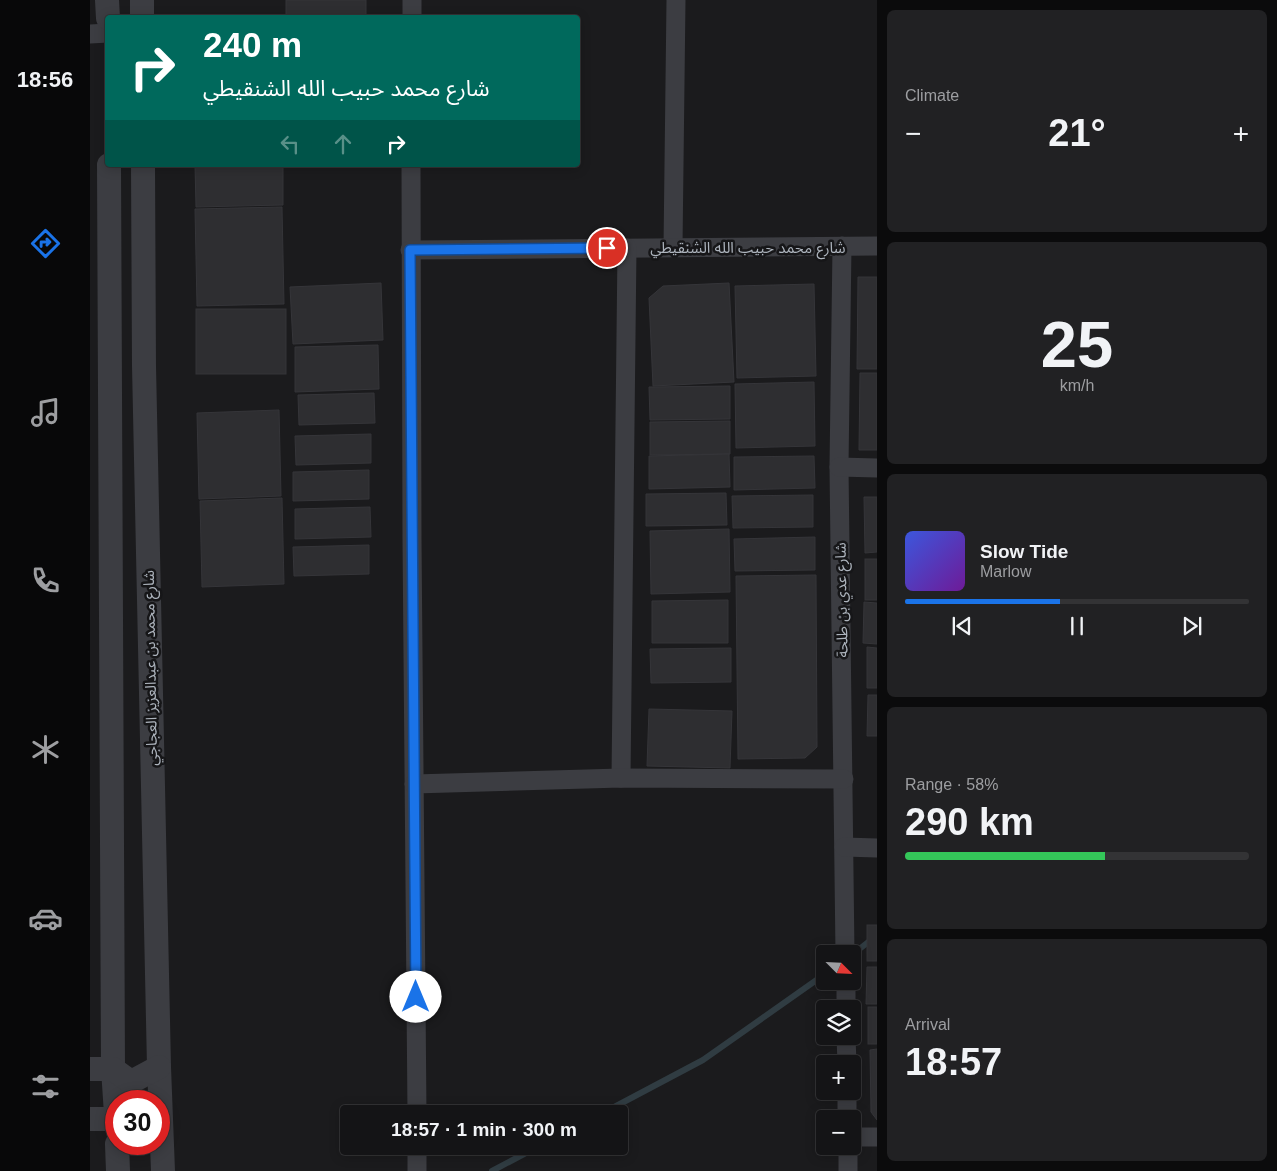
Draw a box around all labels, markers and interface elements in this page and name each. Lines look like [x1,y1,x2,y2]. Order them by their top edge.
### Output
text: 240 m [203,25,302,64]
icon: right [120,35,185,100]
text: 18:56 [17,67,73,92]
text: شارع محمد حبيب الله الشنقيطي [203,76,489,101]
text: Climate [905,87,959,104]
text: 21° [1048,112,1106,154]
text: − [905,118,921,149]
text: + [1233,118,1249,149]
icon: left [276,130,304,158]
icon: ahead [329,130,357,158]
icon: right [382,130,410,158]
icon: directions [28,226,63,261]
pin [586,227,628,269]
icon: arrive [593,234,621,262]
street label: شارع محمد حبيب الله الشنقيطي [650,239,846,260]
text: 25 [1041,308,1113,381]
text: km/h [1060,377,1094,394]
icon: music [28,395,63,430]
text: Slow Tide [980,541,1068,562]
street label: شارع عدي بن طلحة [831,542,855,658]
icon: phone [28,563,63,598]
text: Marlow [980,563,1032,580]
street label: شارع محمد بن عبدالعزيز العجاجي [140,570,164,766]
icon: previous [948,612,976,640]
icon: pause [1063,612,1091,640]
icon: next [1178,612,1206,640]
icon: climate [28,732,63,767]
text: Range · 58% [905,776,998,793]
text: 290 km [905,801,1034,843]
icon: car [28,901,63,936]
north arrow [816,945,861,990]
map controls [816,945,861,1155]
position arrow [389,970,441,1022]
button: layers [816,1000,861,1045]
text: Arrival [905,1016,950,1033]
text: 18:57 [905,1041,1002,1083]
button: + [816,1055,861,1100]
icon: filters [28,1069,63,1104]
speed limit sign: 30 [105,1090,170,1155]
button: − [816,1110,861,1155]
text: 18:57 · 1 min · 300 m [391,1119,577,1140]

